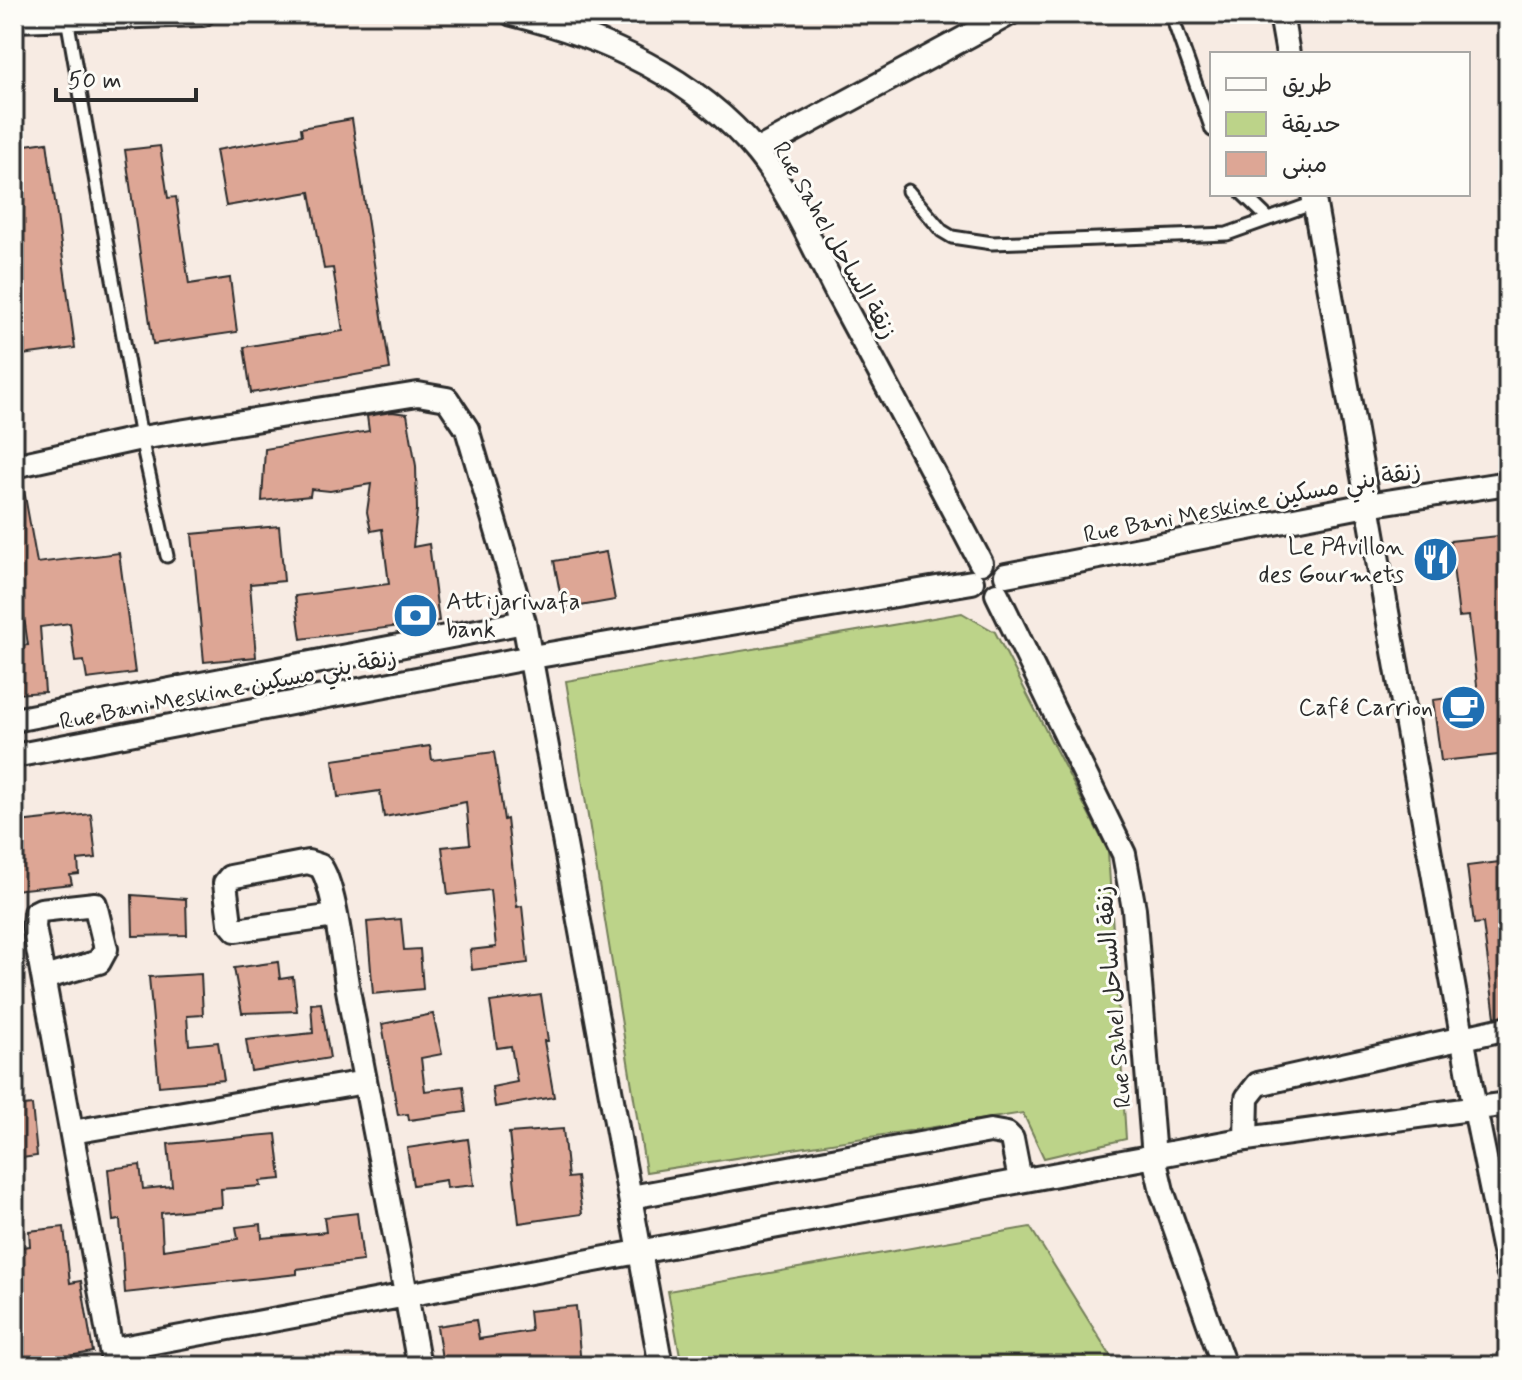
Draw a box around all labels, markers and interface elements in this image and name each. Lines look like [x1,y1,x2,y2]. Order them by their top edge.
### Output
scale bar [56,52,196,102]
legend [1210,52,1470,196]
text: 50 m [68,66,122,97]
text: طريق [1282,70,1332,101]
text: حديقة [1282,110,1341,141]
street label: Rue Sahel زنقة الساحل [764,136,903,345]
text: مبنى [1282,150,1327,181]
street label: Rue Bani Meskine زنقة بني مسكين [1081,456,1424,555]
place label: Le PAvillon des Gourmets [1259,532,1404,591]
restaurant icon: Le PAvillon des Gourmets [1411,536,1459,584]
place label: Attijariwafa bank [446,587,580,646]
bank icon: Attijariwafa bank [391,591,439,639]
street label: Rue Bani Meskine زنقة بني مسكين [57,643,400,742]
cafe icon: Café Carrion [1440,683,1488,731]
place label: Café Carrion [1298,693,1433,724]
street label: Rue Sahel زنقة الساحل [1089,884,1140,1109]

